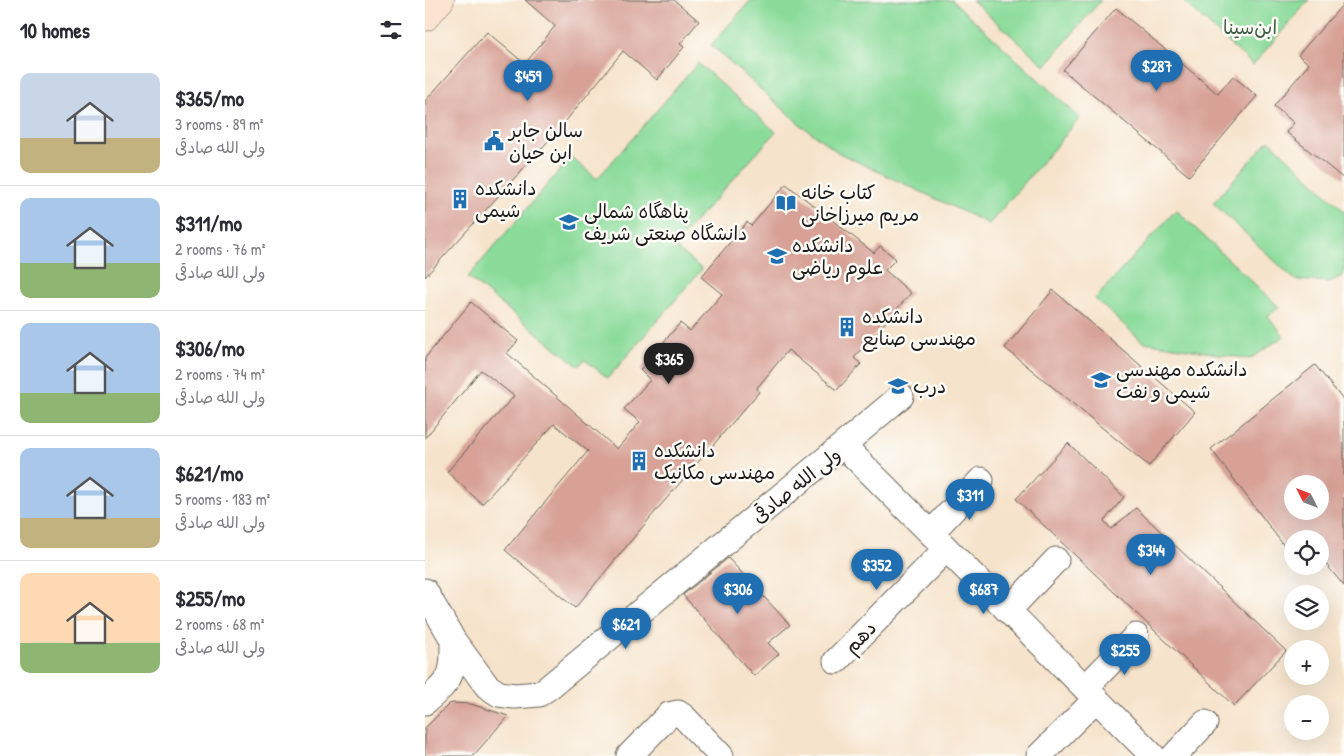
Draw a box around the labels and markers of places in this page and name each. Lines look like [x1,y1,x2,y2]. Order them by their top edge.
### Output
pin: $287 [1127,49,1187,92]
pin: $459 [498,59,558,102]
place label: سالن جابر ابن حیان [507,117,583,165]
public building icon: سالن جابر ابن حیان [483,130,505,152]
place label: دانشکده شیمی [475,175,536,223]
place label: کتاب خانه مریم میرزاخانی [801,179,919,229]
building icon: دانشکده شیمی [449,188,471,210]
library icon: کتاب خانه مریم میرزاخانی [775,192,797,214]
place label: پناهگاه شمالی دانشگاه صنعتی شریف [584,198,747,246]
school or university icon: پناهگاه شمالی دانشگاه صنعتی شریف [558,211,580,233]
place label: دانشکده علوم ریاضی [792,232,883,282]
school or university icon: دانشکده علوم ریاضی [766,245,788,267]
place label: دانشکده مهندسی صنایع [862,303,976,352]
building icon: دانشکده مهندسی صنایع [836,316,858,338]
pin: $365 [639,342,699,385]
place label: دانشکده مهندسی شیمی و نفت [1116,356,1247,404]
school or university icon: دانشکده مهندسی شیمی و نفت [1090,369,1112,391]
place label: درب [913,373,946,399]
school or university icon: درب [887,375,909,397]
place label: دانشکده مهندسی مکانیک [654,437,775,485]
building icon: دانشکده مهندسی مکانیک [628,450,650,472]
pin: $311 [940,478,1000,521]
pin: $344 [1121,534,1181,576]
pin: $352 [847,548,907,591]
pin: $306 [708,572,768,615]
pin: $687 [954,572,1014,615]
pin: $621 [596,608,656,650]
pin: $255 [1095,634,1155,676]

